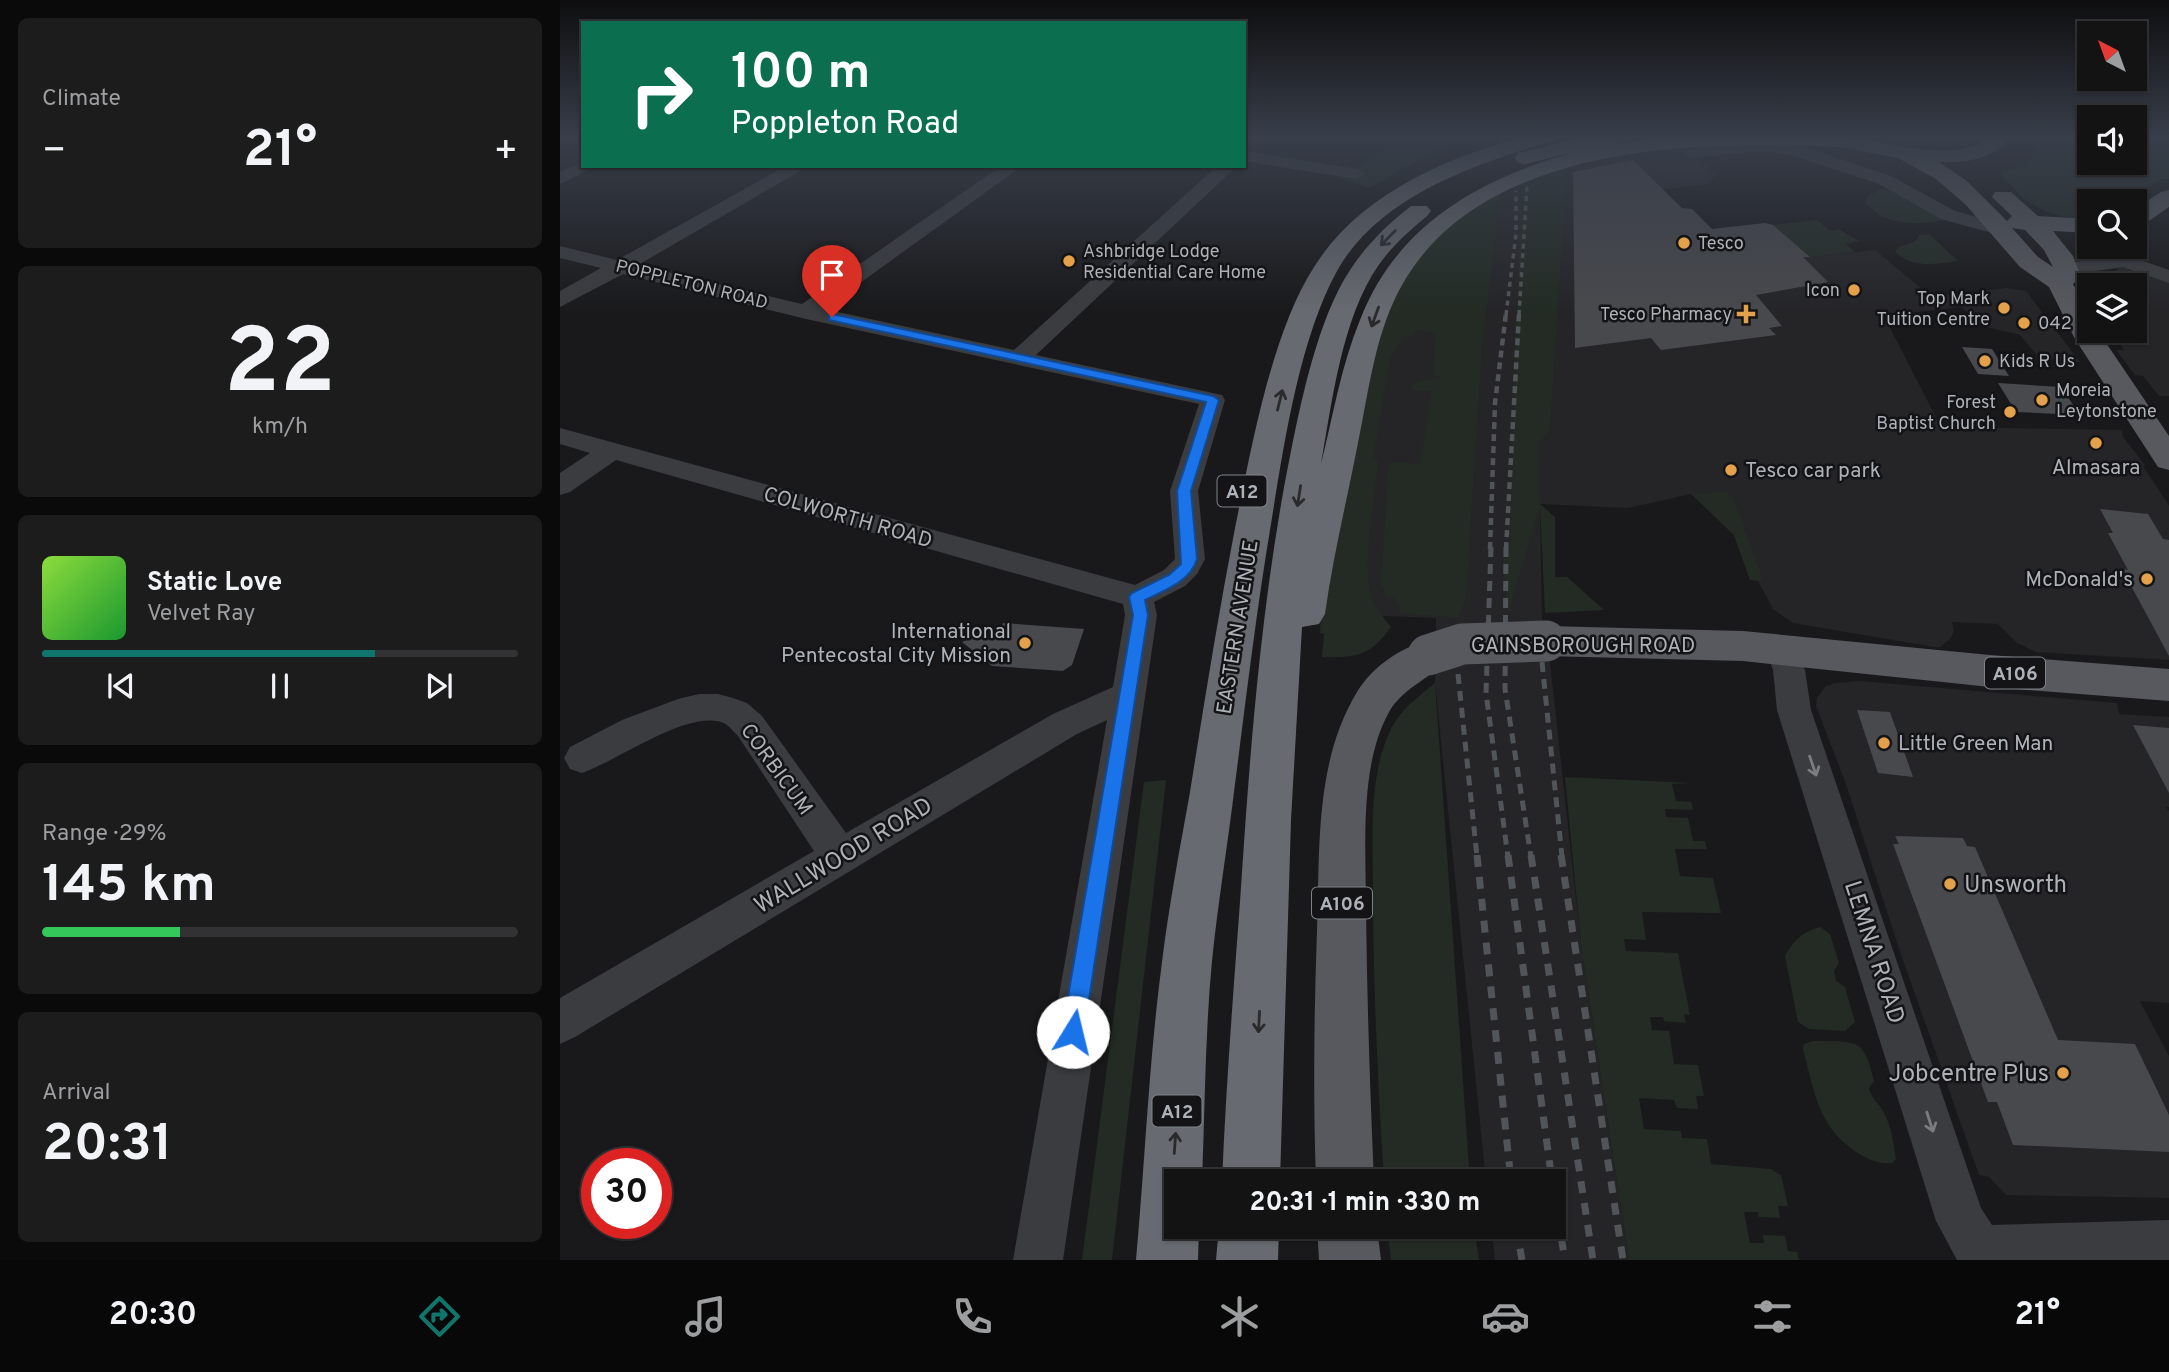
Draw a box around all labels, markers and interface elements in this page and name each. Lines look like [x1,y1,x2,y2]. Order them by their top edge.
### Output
north arrow [2077,21,2147,91]
map controls [2077,21,2147,343]
text: 100 m [731,44,870,106]
icon: right [616,49,707,140]
text: Climate [42,85,121,114]
text: Poppleton Road [731,105,959,145]
button: sound [2077,105,2147,175]
text: 21° [243,119,317,185]
text: − [42,128,67,177]
text: + [493,128,518,177]
button: search [2077,189,2147,259]
one-way arrow [1380,230,1397,247]
place label: Tesco [1698,233,1744,256]
marker: Tesco [1676,235,1692,251]
place label: Ashbridge Lodge Residential Care Home [1083,241,1266,285]
pin [802,245,862,317]
marker: Ashbridge Lodge Residential Care Home [1061,253,1077,269]
street label: POPPLETON ROAD [613,255,770,315]
icon: arrive [813,256,851,294]
button: layers [2077,273,2147,343]
place label: Icon [1806,280,1840,303]
marker: Icon [1846,282,1862,298]
place label: Top Mark Tuition Centre [1876,288,1990,332]
marker: Top Mark Tuition Centre [1996,300,2012,316]
place label: Tesco Pharmacy [1600,304,1732,327]
one-way arrow [1368,305,1380,327]
marker: Tesco Pharmacy [1738,306,1754,322]
text: 22 [224,310,336,425]
place label: 042 [2038,313,2072,336]
marker: 042 [2016,315,2032,331]
place label: Kids R Us [1999,351,2075,374]
marker: Kids R Us [1977,353,1993,369]
place label: Moreia Leytonstone [2056,380,2157,424]
one-way arrow [1274,389,1287,412]
place label: Forest Baptist Church [1876,392,1996,436]
marker: Moreia Leytonstone [2034,392,2050,408]
marker: Forest Baptist Church [2002,404,2018,420]
text: km/h [252,413,308,442]
marker: Almasara [2088,435,2104,451]
place label: Almasara [2052,455,2140,482]
place label: Tesco car park [1745,458,1881,485]
marker: Tesco car park [1723,462,1739,478]
road number: A12 [1218,476,1266,506]
street label: COLWORTH ROAD [760,481,935,555]
one-way arrow [1292,484,1305,507]
street label: EASTERN AVENUE [1211,538,1266,716]
text: Static Love [147,567,282,600]
place label: McDonald's [2025,567,2133,594]
marker: McDonald's [2139,571,2155,587]
text: Velvet Ray [147,600,255,629]
place label: International Pentecostal City Mission [781,619,1011,670]
street label: GAINSBOROUGH ROAD [1471,633,1695,660]
marker: International Pentecostal City Mission [1017,635,1033,651]
road number: A106 [1985,658,2045,688]
icon: previous [102,667,140,705]
icon: pause [261,667,299,705]
icon: next [420,667,458,705]
street label: CORBICUM [733,719,818,821]
place label: Little Green Man [1898,731,2053,758]
marker: Little Green Man [1876,735,1892,751]
one-way arrow [1808,755,1820,777]
street label: WALLWOOD ROAD [749,792,939,922]
text: Range · 29% [42,820,167,849]
text: 145 km [42,854,216,920]
place label: Unsworth [1964,871,2067,901]
marker: Unsworth [1942,876,1958,892]
street label: LEMNA ROAD [1836,877,1910,1028]
road number: A106 [1312,888,1372,918]
position arrow [1036,995,1110,1069]
one-way arrow [1252,1011,1265,1034]
place label: Jobcentre Plus [1889,1060,2049,1090]
marker: Jobcentre Plus [2055,1065,2071,1081]
text: Arrival [42,1079,111,1108]
road number: A12 [1152,1096,1202,1126]
one-way arrow [1924,1111,1937,1133]
text: 20:31 [42,1113,173,1179]
one-way arrow [1169,1132,1182,1155]
speed limit sign: 30 [581,1148,672,1239]
text: 20:31 · 1 min · 330 m [1250,1187,1480,1220]
icon: directions [415,1292,464,1341]
icon: music [681,1292,730,1341]
icon: phone [948,1292,997,1341]
icon: climate [1215,1292,1264,1341]
icon: car [1481,1292,1530,1341]
icon: filters [1748,1292,1797,1341]
text: 20:30 [109,1296,197,1336]
text: 21° [2014,1296,2060,1336]

